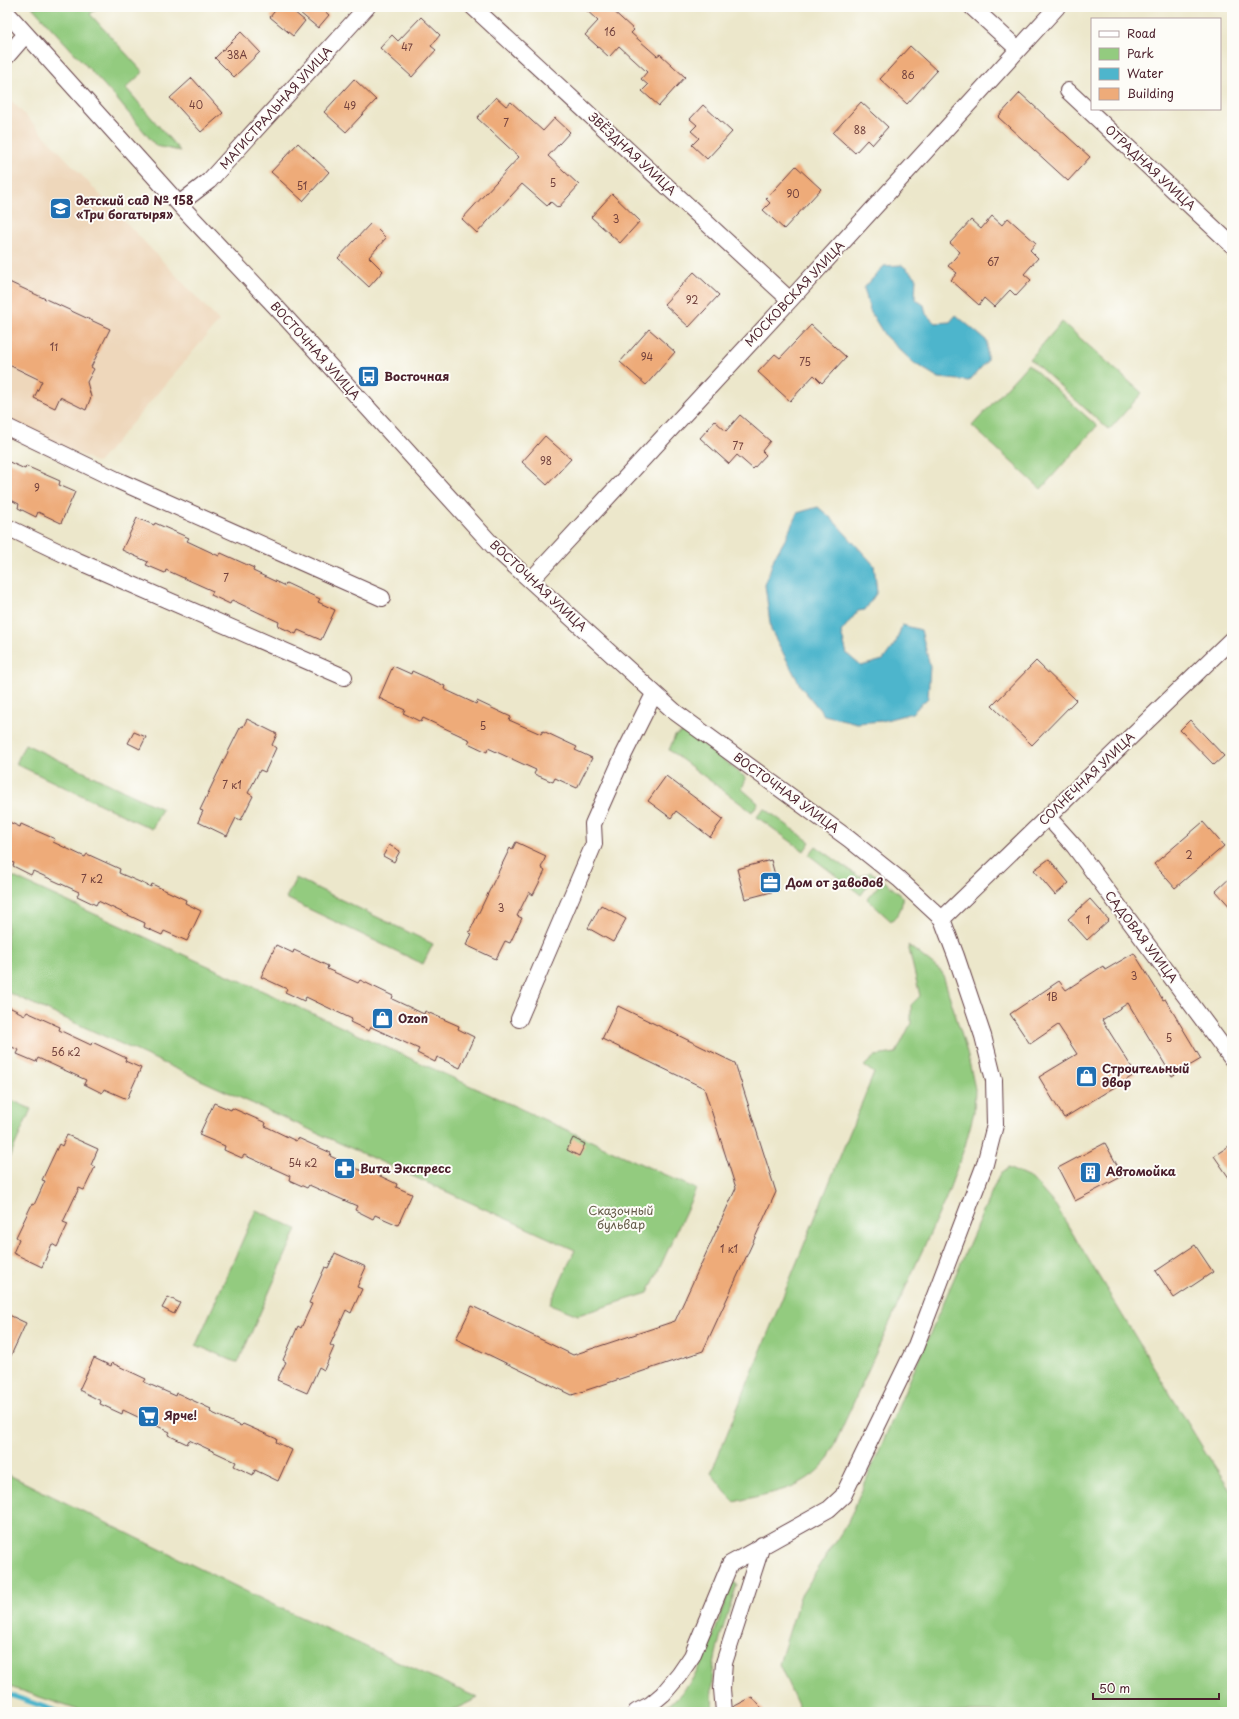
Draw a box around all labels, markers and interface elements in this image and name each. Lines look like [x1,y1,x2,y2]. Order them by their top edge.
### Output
legend [1091,18,1221,110]
house number: 16 [604,24,616,39]
text: Road [1127,24,1156,42]
house number: 47 [401,39,414,54]
street label: МАГИСТРАЛЬНАЯ УЛИЦА [215,42,336,173]
text: Park [1127,44,1154,62]
house number: 38А [227,47,248,62]
text: Water [1127,64,1164,82]
house number: 86 [902,67,915,82]
text: Building [1127,84,1174,102]
house number: 40 [189,97,203,112]
house number: 49 [344,98,356,113]
street label: ЗВЁЗДНАЯ УЛИЦА [585,108,681,199]
house number: 7 [503,115,509,130]
street label: ОТРАДНАЯ УЛИЦА [1101,120,1200,214]
house number: 88 [854,122,866,137]
house number: 5 [550,175,556,190]
house number: 51 [297,178,307,193]
house number: 90 [786,186,800,201]
place label: детский сад № 158 «Три богатыря» [76,191,193,223]
school or university icon: детский сад № 158 «Три богатыря» [47,195,73,221]
house number: 3 [613,211,619,226]
street label: МОСКОВСКАЯ УЛИЦА [740,236,848,350]
house number: 67 [987,254,999,269]
house number: 92 [686,292,698,307]
street label: ВОСТОЧНАЯ УЛИЦА [267,297,365,403]
house number: 11 [50,339,58,354]
house number: 94 [641,349,654,364]
house number: 75 [799,354,811,369]
bus stop icon: Восточная [356,364,382,390]
place label: Восточная [384,367,450,385]
house number: 77 [732,438,744,453]
house number: 98 [540,453,552,468]
house number: 9 [34,480,40,495]
street label: ВОСТОЧНАЯ УЛИЦА [486,535,591,635]
house number: 7 [223,570,229,585]
house number: 5 [480,718,486,733]
street label: СОЛНЕЧНАЯ УЛИЦА [1034,728,1138,829]
street label: ВОСТОЧНАЯ УЛИЦА [730,748,843,837]
house number: 7 к1 [222,777,242,792]
house number: 2 [1185,847,1193,862]
office icon: Дом от заводов [757,870,783,896]
house number: 7 к2 [81,871,103,886]
place label: Дом от заводов [785,873,884,891]
street label: САДОВАЯ УЛИЦА [1101,887,1182,986]
house number: 3 [498,900,504,915]
house number: 1 [1086,912,1090,927]
house number: 3 [1131,968,1137,983]
house number: 1В [1046,989,1058,1004]
shop icon: Ozon [370,1006,396,1032]
place label: Ozon [398,1009,428,1027]
house number: 5 [1166,1030,1172,1045]
house number: 56 к2 [51,1044,81,1059]
place label: Строительный двор [1102,1059,1190,1091]
shop icon: Строительный двор [1074,1063,1100,1089]
house number: 54 к2 [289,1155,317,1170]
pharmacy icon: Вита Экспресс [331,1156,357,1182]
place label: Вита Экспресс [360,1159,452,1177]
building icon: Автомойка [1077,1159,1103,1185]
place label: Автомойка [1106,1162,1176,1180]
park label: Сказочный бульвар [588,1201,654,1233]
house number: 1 к1 [720,1241,738,1256]
supermarket icon: Ярче! [135,1403,161,1429]
place label: Ярче! [163,1406,197,1424]
scale bar [1093,1675,1219,1701]
text: 50 m [1099,1679,1130,1697]

